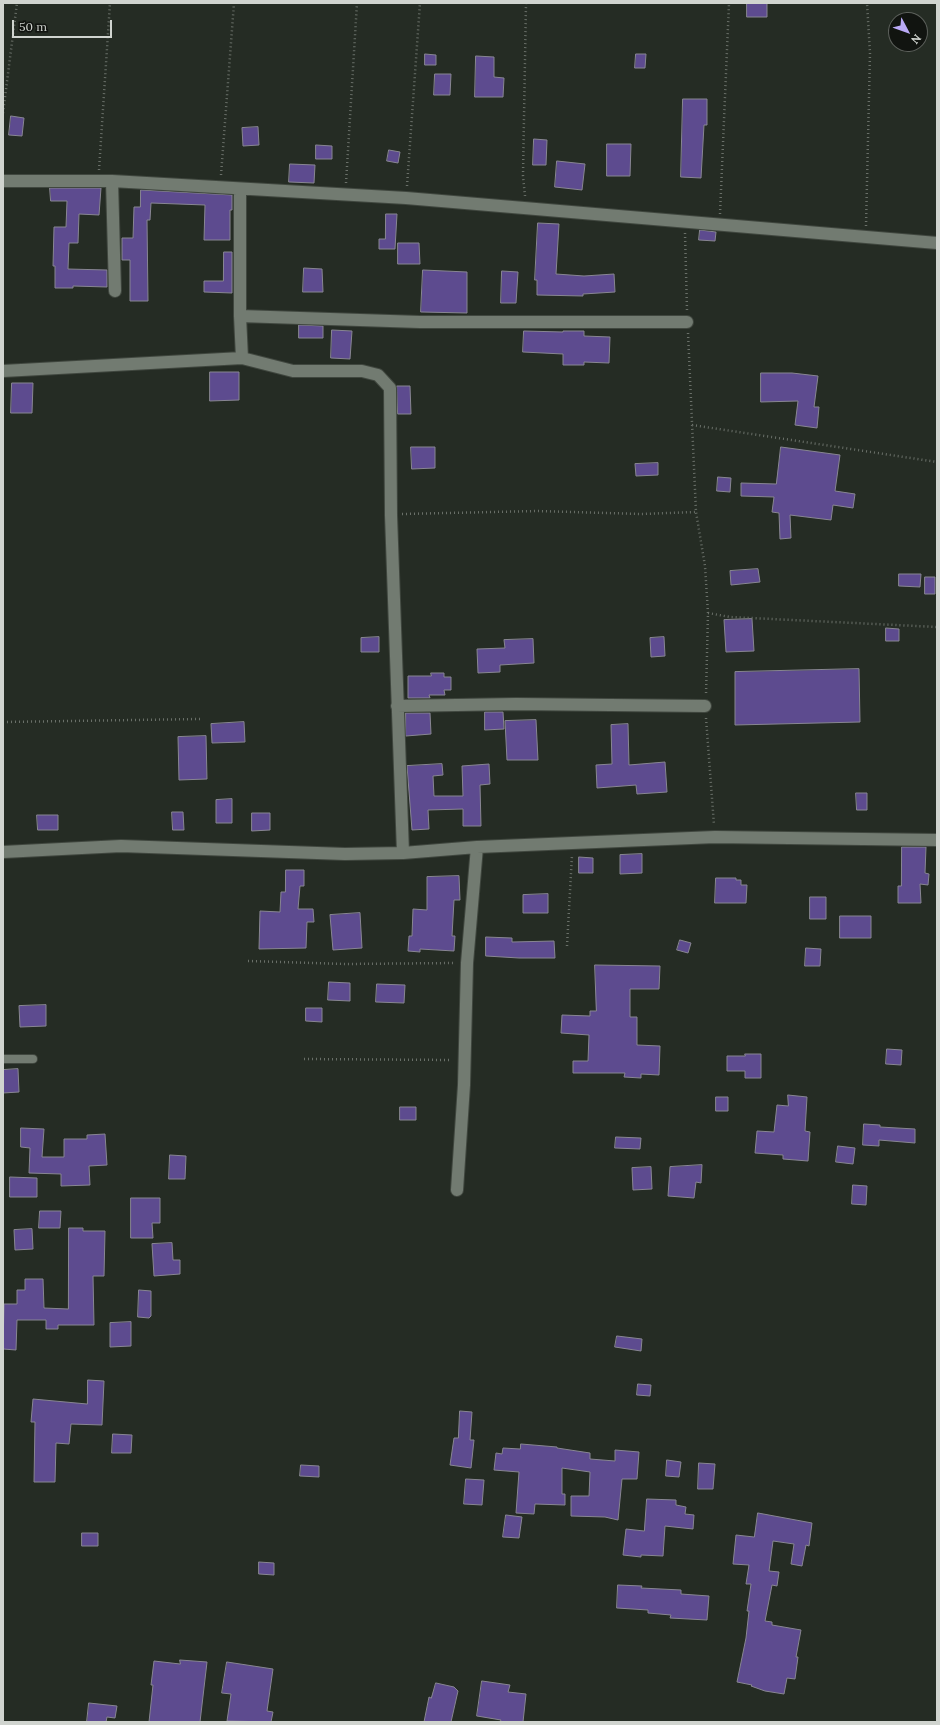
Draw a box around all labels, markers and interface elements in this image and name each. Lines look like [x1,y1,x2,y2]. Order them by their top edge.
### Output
scale bar [14,12,114,38]
north arrow [888,12,928,52]
text: 50 m [19,19,47,34]
text: N [908,31,924,47]

